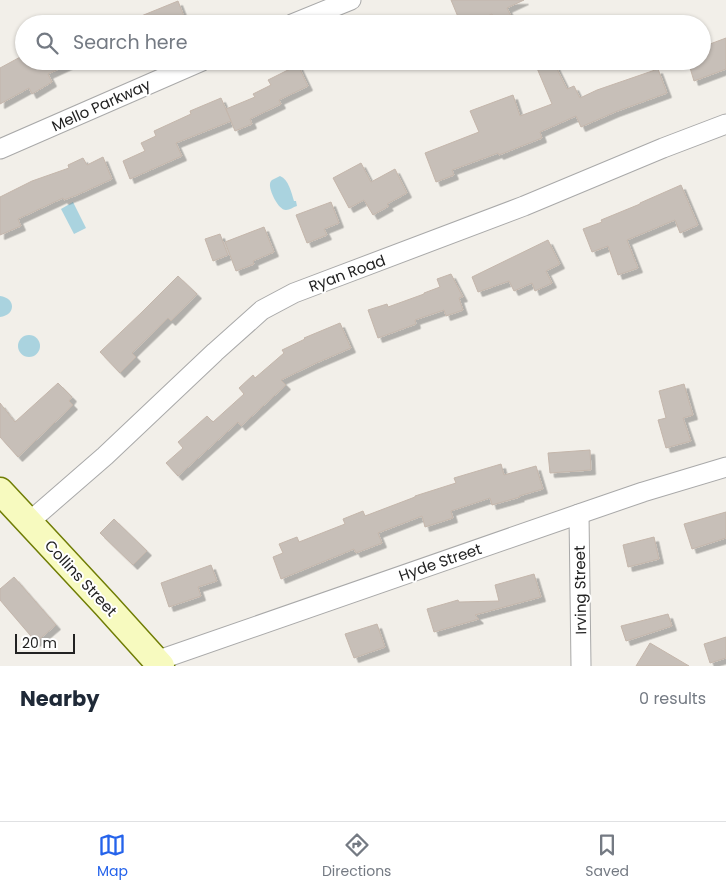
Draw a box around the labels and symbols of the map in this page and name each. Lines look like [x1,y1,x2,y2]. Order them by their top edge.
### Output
street label: Mello Parkway [48,74,154,136]
street label: Ryan Road [306,249,388,297]
street label: Collins Street [40,535,122,621]
street label: Hyde Street [396,538,484,586]
street label: Irving Street [569,545,591,635]
scale bar [15,631,75,654]

